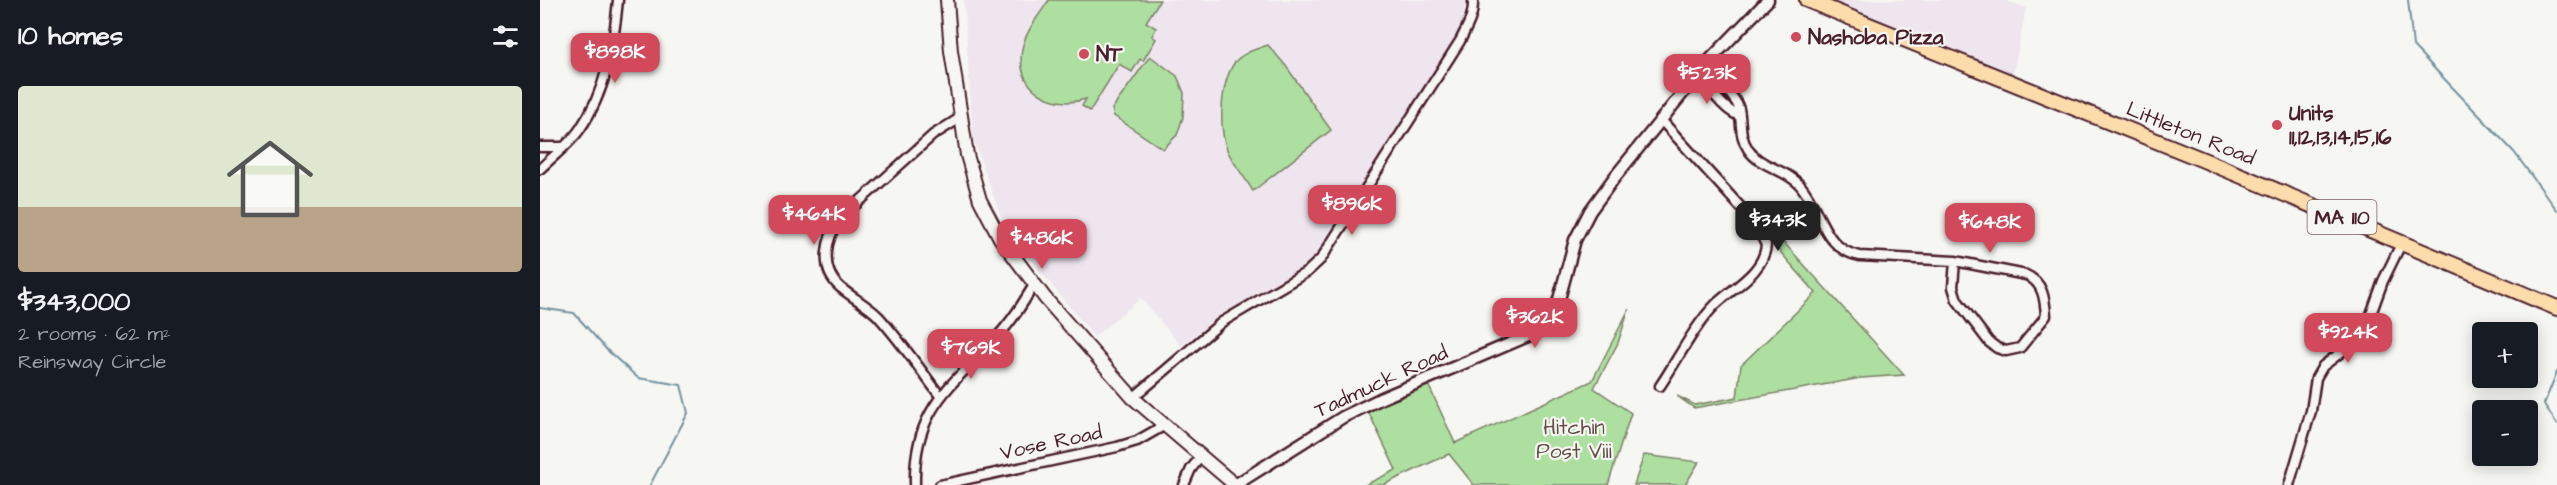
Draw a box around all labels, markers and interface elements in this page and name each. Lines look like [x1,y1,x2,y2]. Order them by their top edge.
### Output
text: 10 homes [18,18,123,54]
icon: filters [489,20,522,53]
place label: Nashoba Pizza [1808,23,1944,52]
marker: Nashoba Pizza [1789,30,1803,44]
pin: $898K [573,33,657,84]
text: $898K [585,38,645,66]
place label: NT [1096,40,1123,69]
marker: NT [1077,47,1091,61]
pin: $523K [1665,54,1749,105]
text: $523K [1677,59,1737,87]
street label: Littleton Road [2122,94,2260,173]
place label: Units 11,12,13,14,15,16 [2289,99,2392,152]
marker: Units 11,12,13,14,15,16 [2270,118,2284,132]
icon: home [216,125,324,233]
pin: $896K [1310,185,1394,236]
text: $896K [1322,190,1382,218]
pin: $464K [772,195,856,246]
text: $464K [782,200,846,228]
road number: MA 110 [2308,200,2376,234]
pin: $343K [1736,201,1820,252]
pin: $648K [1948,203,2032,254]
text: $343K [1749,206,1807,234]
text: $648K [1959,208,2021,236]
pin: $486K [1000,219,1084,270]
text: $486K [1011,224,1073,252]
text: $343,000 [18,284,130,320]
pin: $362K [1493,298,1577,349]
text: $362K [1506,303,1564,331]
pin: $924K [2306,313,2390,364]
text: $924K [2318,318,2378,346]
text: 2 rooms · 62 m² [18,320,170,348]
map controls [2472,322,2538,466]
button: + [2472,322,2538,388]
pin: $769K [929,329,1013,380]
text: $769K [941,334,1001,362]
street label: Tadmuck Road [1310,338,1453,425]
text: Reinsway Circle [18,348,166,376]
button: − [2472,400,2538,466]
park label: Hitchin Post Viii [1536,413,1612,466]
street label: Vose Road [997,417,1105,467]

